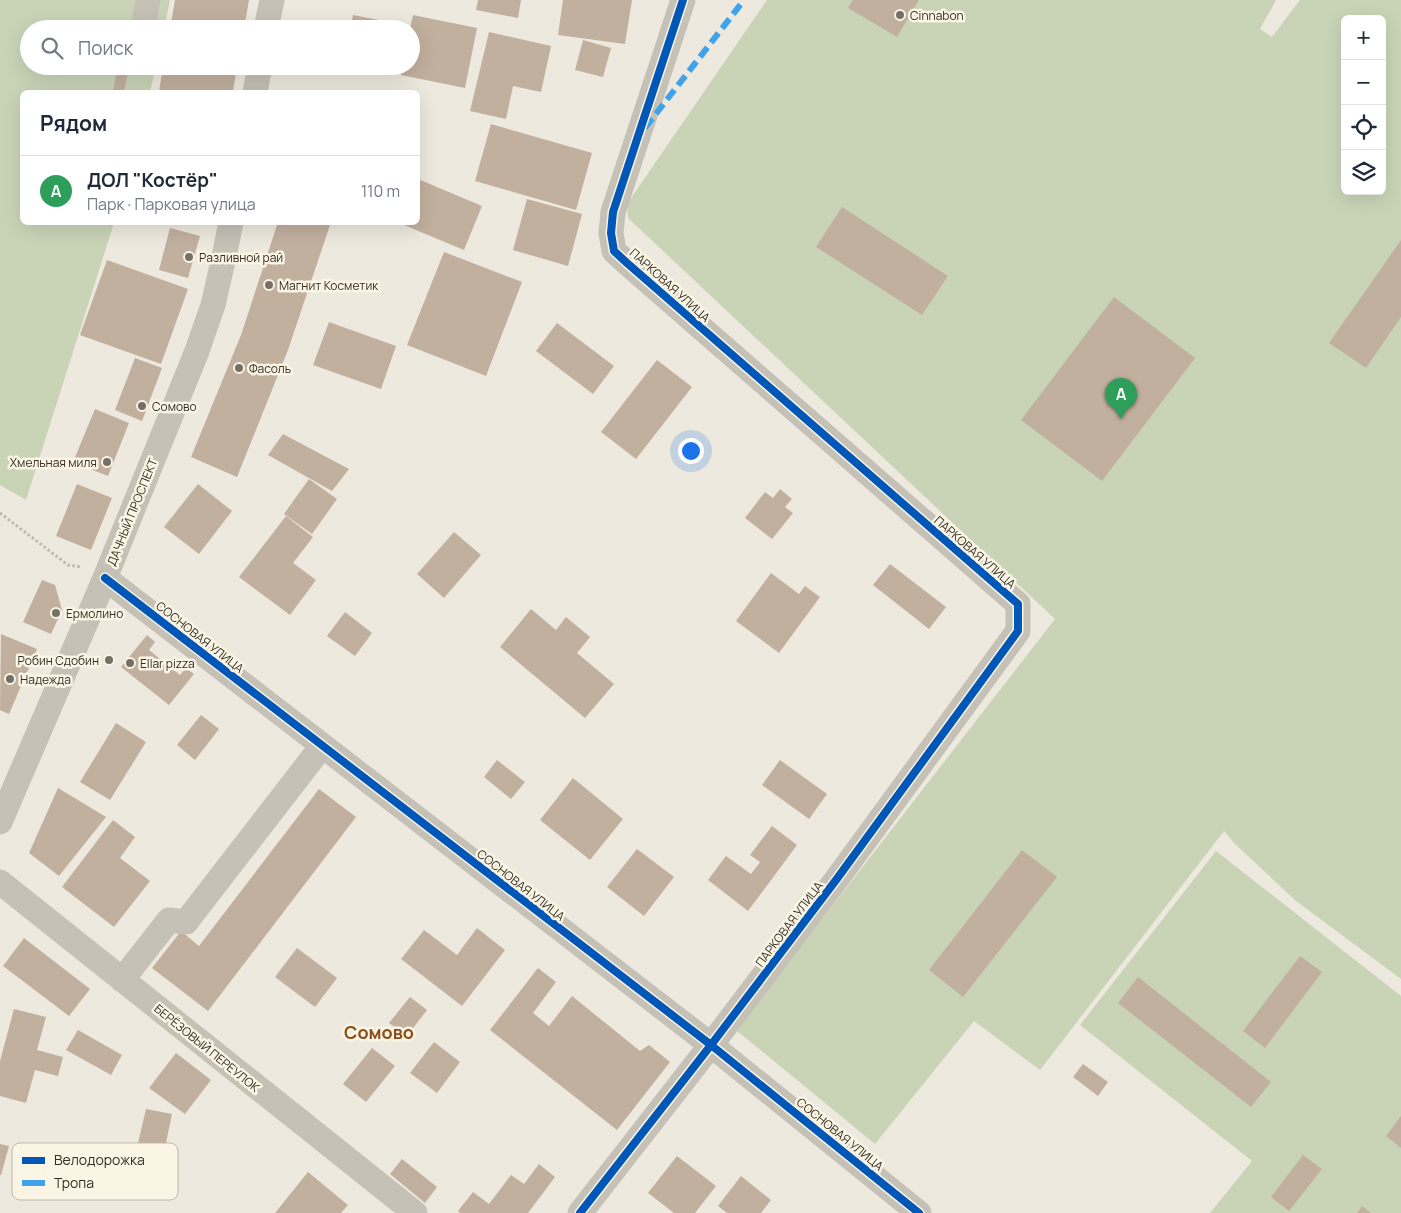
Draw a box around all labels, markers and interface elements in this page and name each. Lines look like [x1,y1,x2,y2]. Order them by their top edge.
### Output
place label: Cinnabon [910,7,964,24]
marker: Cinnabon [894,9,906,21]
map controls [1341,15,1386,195]
button: + [1341,15,1386,60]
search box [20,20,420,75]
icon: search [38,34,66,62]
text: Поиск [78,35,133,61]
button: − [1341,60,1386,105]
button: locate [1341,105,1386,150]
text: Рядом [40,109,107,137]
button: layers [1341,150,1386,195]
text: ДОЛ "Костёр" [87,167,218,193]
text: A [51,180,61,202]
text: 110 m [361,180,400,202]
text: Парк · Парковая улица [87,193,256,215]
street label: ПАРКОВАЯ УЛИЦА [626,244,714,326]
place label: Разливной рай [199,249,283,266]
marker: Разливной рай [183,251,195,263]
place label: Магнит Косметик [279,277,379,294]
marker: Магнит Косметик [263,279,275,291]
place label: Фасоль [249,360,291,377]
marker: Фасоль [233,362,245,374]
pin: A [1105,378,1137,419]
place label: Сомово [152,398,197,415]
marker: Сомово [136,400,148,412]
your location [678,438,704,464]
place label: Хмельная миля [10,454,97,471]
street label: ДАЧНЫЙ ПРОСПЕКТ [103,455,162,568]
marker: Хмельная миля [101,456,113,468]
street label: ПАРКОВАЯ УЛИЦА [931,512,1020,592]
street label: СОСНОВАЯ УЛИЦА [153,597,248,677]
place label: Ермолино [66,605,123,622]
marker: Ермолино [50,607,62,619]
place label: Робин Сдобин [18,652,99,669]
marker: Робин Сдобин [103,654,115,666]
place label: Ellar pizza [140,655,195,672]
marker: Ellar pizza [124,657,136,669]
place label: Надежда [20,671,71,688]
marker: Надежда [4,673,16,685]
street label: СОСНОВАЯ УЛИЦА [474,845,569,925]
street label: ПАРКОВАЯ УЛИЦА [751,877,827,970]
street label: БЕРЁЗОВЫЙ ПЕРЕУЛОК [151,1000,264,1096]
district label: Сомово [344,1020,414,1044]
street label: СОСНОВАЯ УЛИЦА [793,1094,887,1175]
legend [12,1143,178,1200]
text: Велодорожка [54,1150,145,1169]
text: Тропа [54,1173,94,1192]

